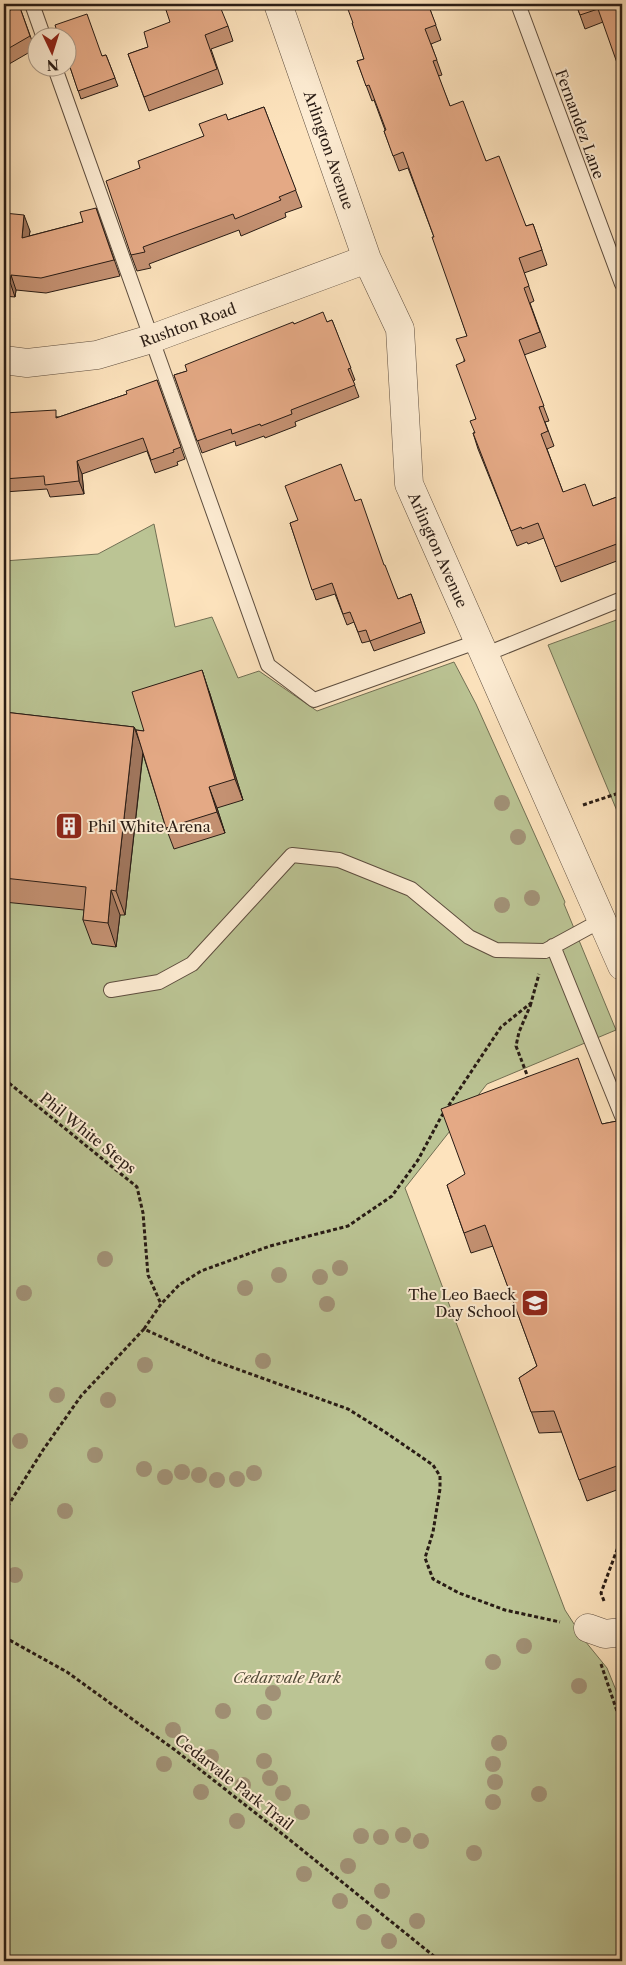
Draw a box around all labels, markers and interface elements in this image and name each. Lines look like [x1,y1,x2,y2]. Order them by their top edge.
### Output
north arrow [28,28,78,78]
text: N [46,56,60,74]
street label: Fernandez Lane [551,67,609,181]
street label: Arlington Avenue [299,87,358,212]
street label: Rushton Road [137,299,239,351]
street label: Arlington Avenue [404,488,472,611]
building icon: Phil White Arena [54,811,84,841]
place label: Phil White Arena [88,817,211,836]
street label: Phil White Steps [36,1088,140,1178]
place label: The Leo Baeck Day School [408,1285,517,1321]
school or university icon: The Leo Baeck Day School [520,1288,550,1318]
park label: Cedarvale Park [233,1668,341,1687]
street label: Cedarvale Park Trail [171,1730,297,1835]

